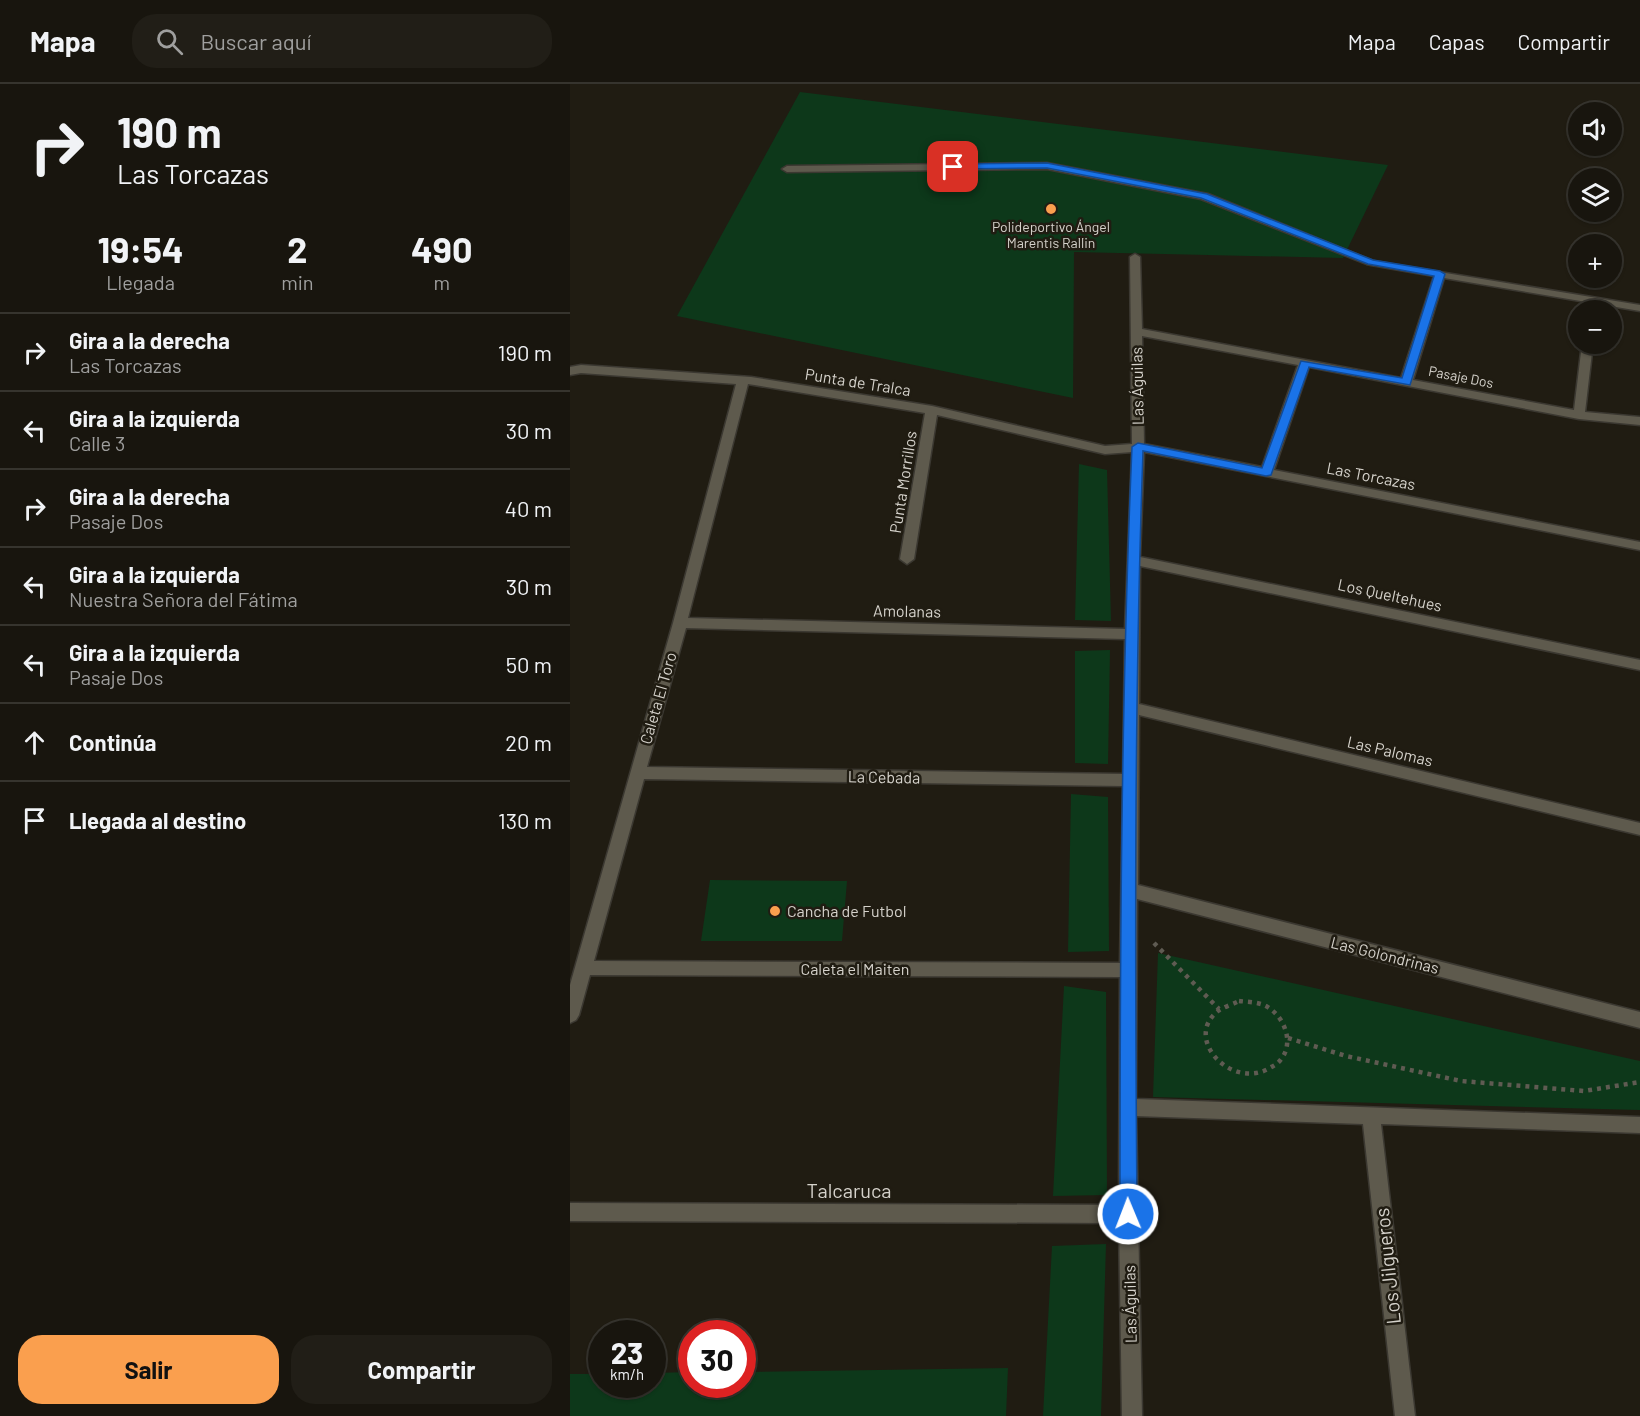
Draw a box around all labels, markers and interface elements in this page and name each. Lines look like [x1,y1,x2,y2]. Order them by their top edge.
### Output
search box [132,14,552,68]
text: Mapa [30,24,96,58]
icon: search [153,25,186,58]
text: Buscar aquí [201,28,311,54]
text: Mapa [1348,29,1396,54]
text: Capas [1429,29,1485,54]
text: Compartir [1518,29,1610,54]
map controls [1568,102,1622,354]
button: sound [1568,102,1622,156]
text: 190 m [117,106,222,156]
icon: right [18,108,96,186]
pin [927,141,978,192]
icon: arrive [936,150,969,183]
text: Las Torcazas [117,157,269,189]
button: layers [1568,168,1622,222]
marker: Polideportivo Ángel Marentis Rallin [1044,202,1058,216]
place label: Polideportivo Ángel Marentis Rallin [992,218,1110,251]
text: 19:54 [98,227,184,270]
text: 2 [287,227,307,270]
text: 490 [411,227,473,270]
button: + [1568,234,1622,288]
text: Llegada [106,270,175,294]
text: min [281,270,314,294]
text: m [434,270,450,294]
button: − [1568,300,1622,354]
text: Gira a la derecha [69,327,230,353]
icon: right [18,336,51,369]
text: 190 m [498,339,552,365]
street label: Las Águilas [1126,347,1147,425]
text: Las Torcazas [69,353,182,377]
street label: Pasaje Dos [1427,362,1495,391]
street label: Punta de Tralca [804,364,912,399]
text: Gira a la izquierda [69,405,240,431]
icon: left [18,414,51,447]
text: 30 m [506,417,552,443]
street label: Punta Morrillos [885,429,920,535]
text: Calle 3 [69,431,125,455]
street label: Las Torcazas [1325,458,1417,493]
text: Gira a la derecha [69,483,230,509]
icon: right [18,492,51,525]
text: 40 m [505,495,552,521]
text: Pasaje Dos [69,509,163,533]
text: Gira a la izquierda [69,561,240,587]
icon: left [18,570,51,603]
text: 30 m [506,573,552,599]
street label: Los Queltehues [1336,574,1444,615]
text: Nuestra Señora del Fátima [69,587,298,611]
street label: Amolanas [873,600,941,621]
text: Gira a la izquierda [69,639,240,665]
icon: left [18,648,51,681]
street label: Caleta El Toro [635,650,680,746]
text: 50 m [506,651,552,677]
text: Pasaje Dos [69,665,163,689]
icon: ahead [18,726,51,759]
text: Continúa [69,729,156,755]
text: 20 m [505,729,552,755]
street label: Las Palomas [1345,731,1435,770]
street label: La Cebada [848,766,920,787]
icon: arrive [18,804,51,837]
text: Llegada al destino [69,807,246,833]
text: 130 m [498,807,552,833]
place label: Cancha de Futbol [787,901,906,920]
marker: Cancha de Futbol [768,904,782,918]
street label: Las Golondrinas [1329,932,1441,977]
street label: Caleta el Maiten [801,959,909,978]
street label: Talcaruca [806,1178,892,1202]
position arrow [1096,1182,1160,1246]
street label: Los Jilgueros [1369,1207,1405,1325]
street label: Las Águilas [1119,1265,1140,1343]
speed limit sign: 30 [678,1320,756,1398]
text: 23 [611,1334,643,1370]
button: Salir [18,1335,279,1404]
button: Compartir [291,1335,552,1404]
text: km/h [610,1365,644,1383]

